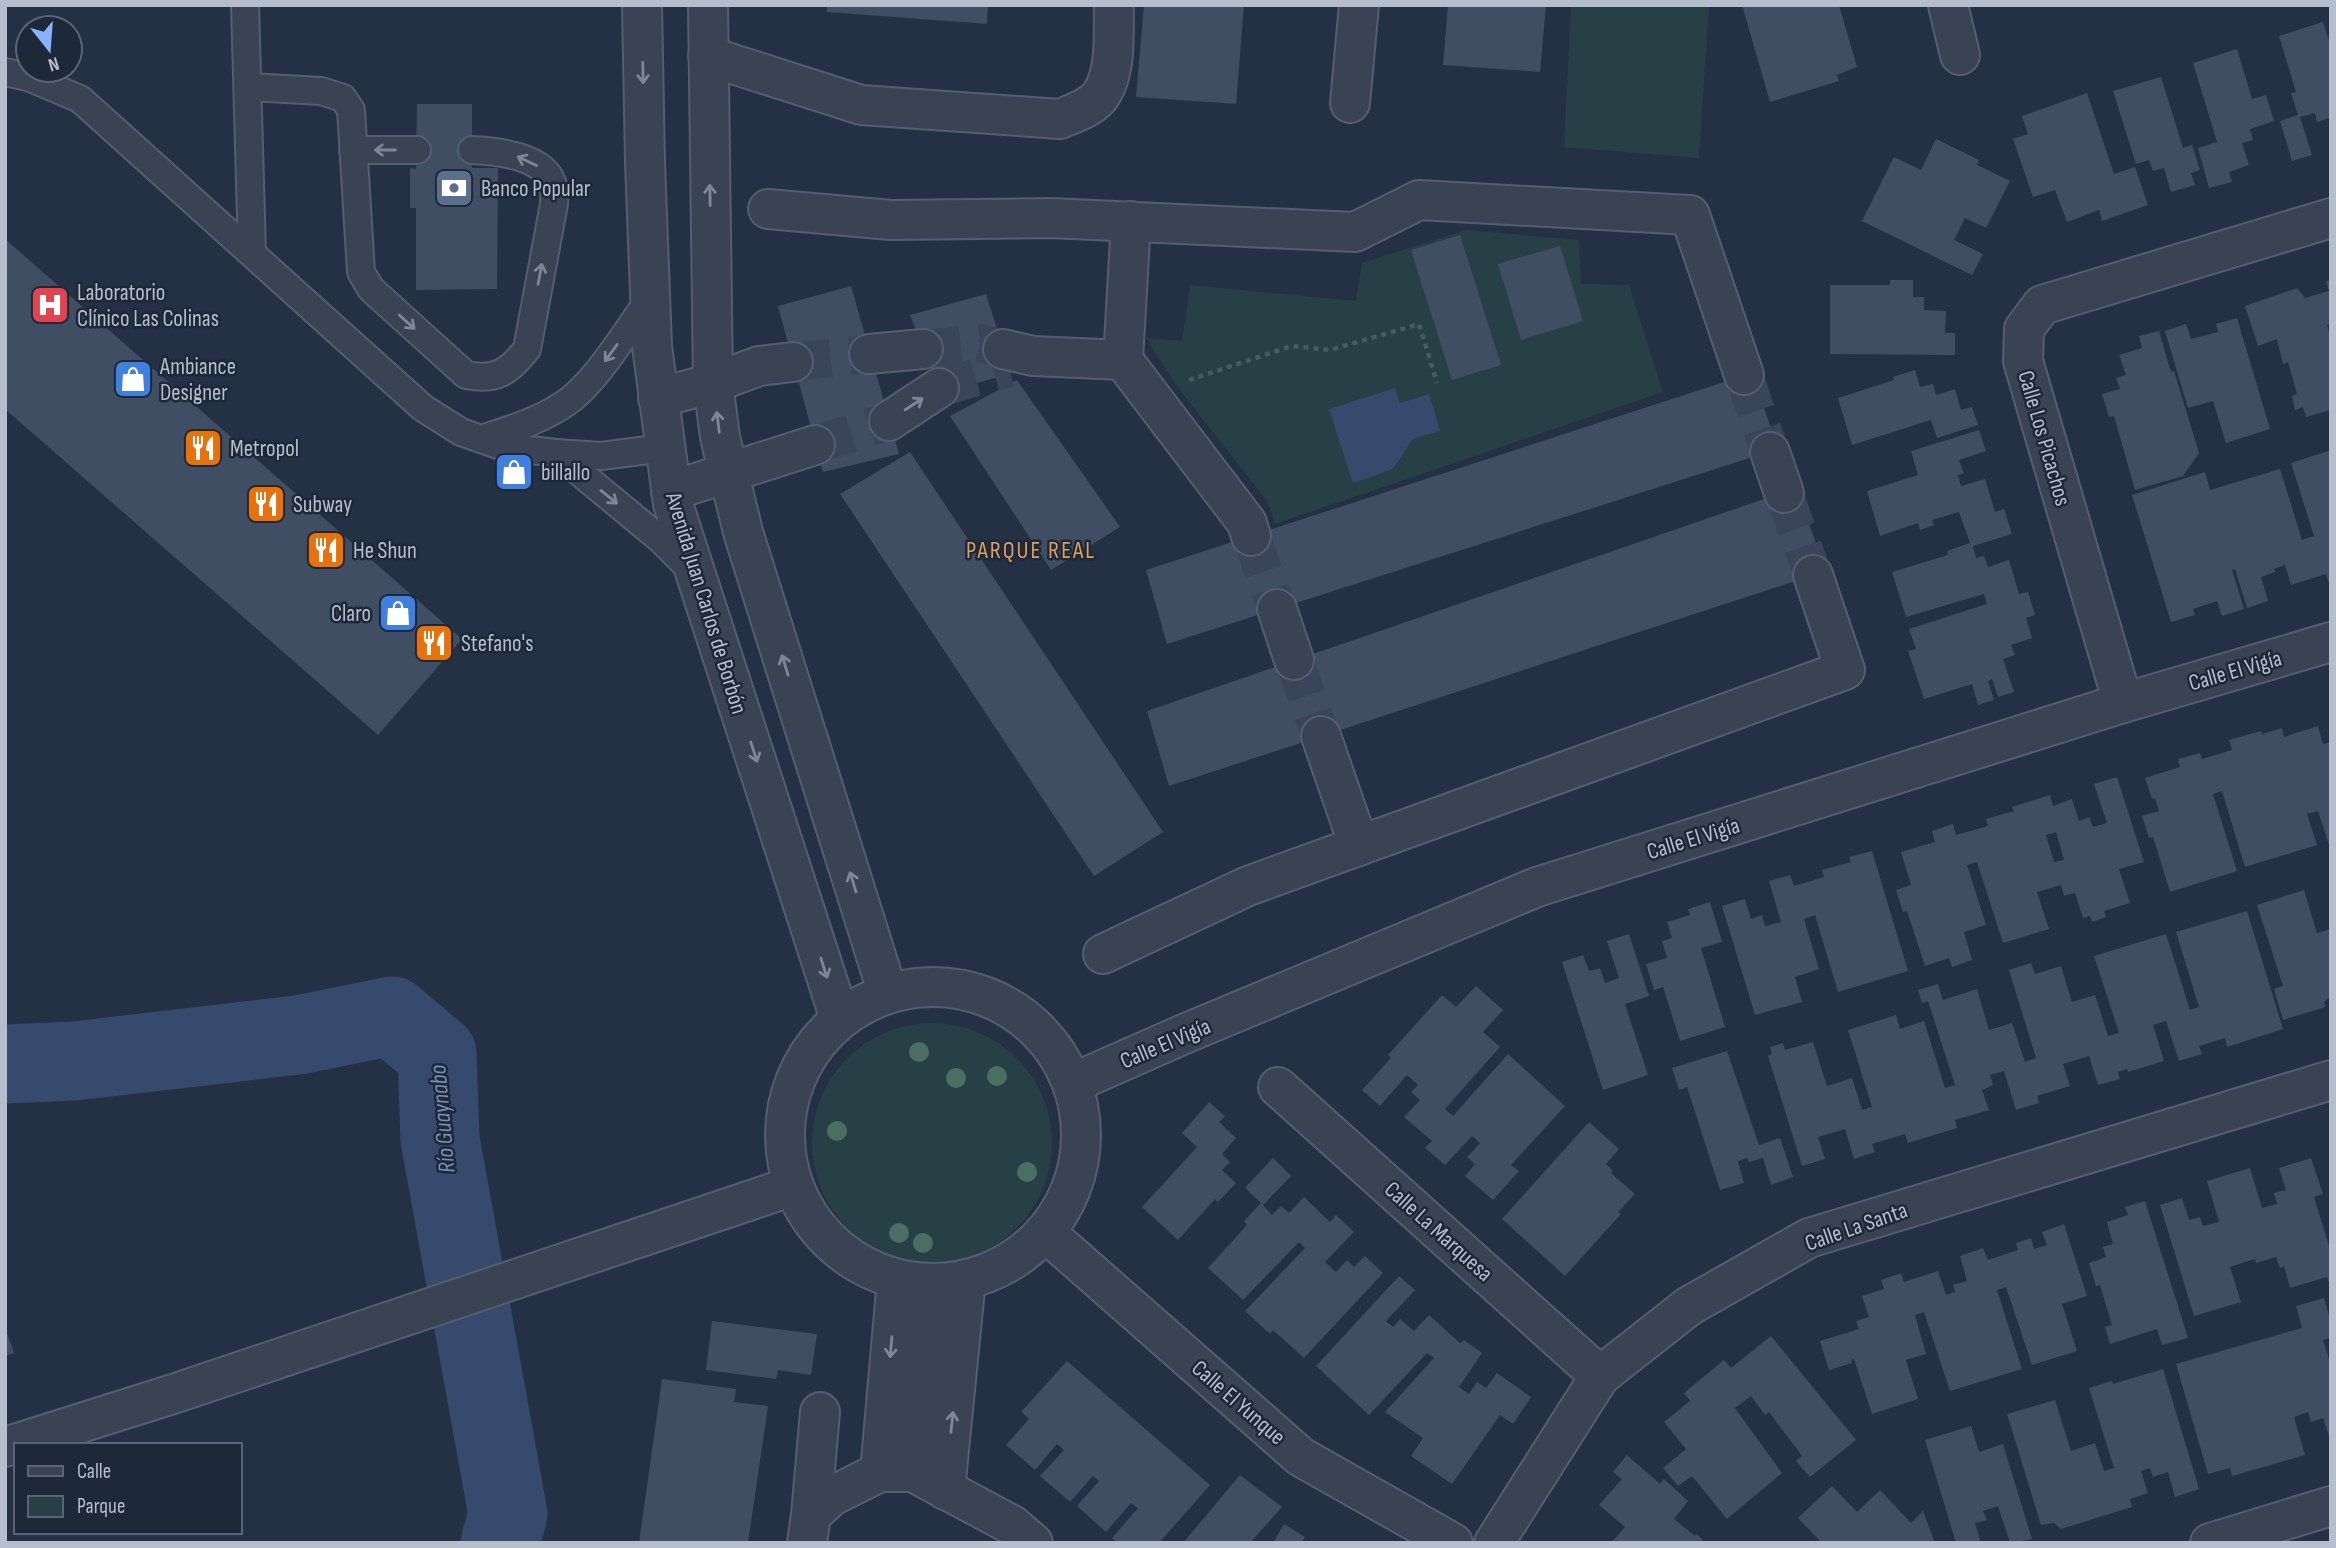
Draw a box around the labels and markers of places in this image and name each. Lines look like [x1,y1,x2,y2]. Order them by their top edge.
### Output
bank icon: Banco Popular [433,167,475,209]
place label: Banco Popular [481,175,591,203]
place label: Laboratorio Clínico Las Colinas [77,279,219,333]
hospital icon: Laboratorio Clínico Las Colinas [29,284,71,326]
place label: Ambiance Designer [159,353,236,407]
shop icon: Ambiance Designer [112,358,154,400]
restaurant icon: Metropol [182,427,224,469]
place label: Metropol [230,435,299,463]
shop icon: billallo [493,451,535,493]
place label: billallo [541,459,590,487]
restaurant icon: Subway [245,483,287,525]
place label: Subway [293,491,352,519]
restaurant icon: He Shun [305,529,347,571]
place label: He Shun [353,537,417,565]
shop icon: Claro [377,592,419,634]
place label: Claro [331,600,371,628]
restaurant icon: Stefano's [413,622,455,664]
place label: Stefano's [461,630,533,658]

